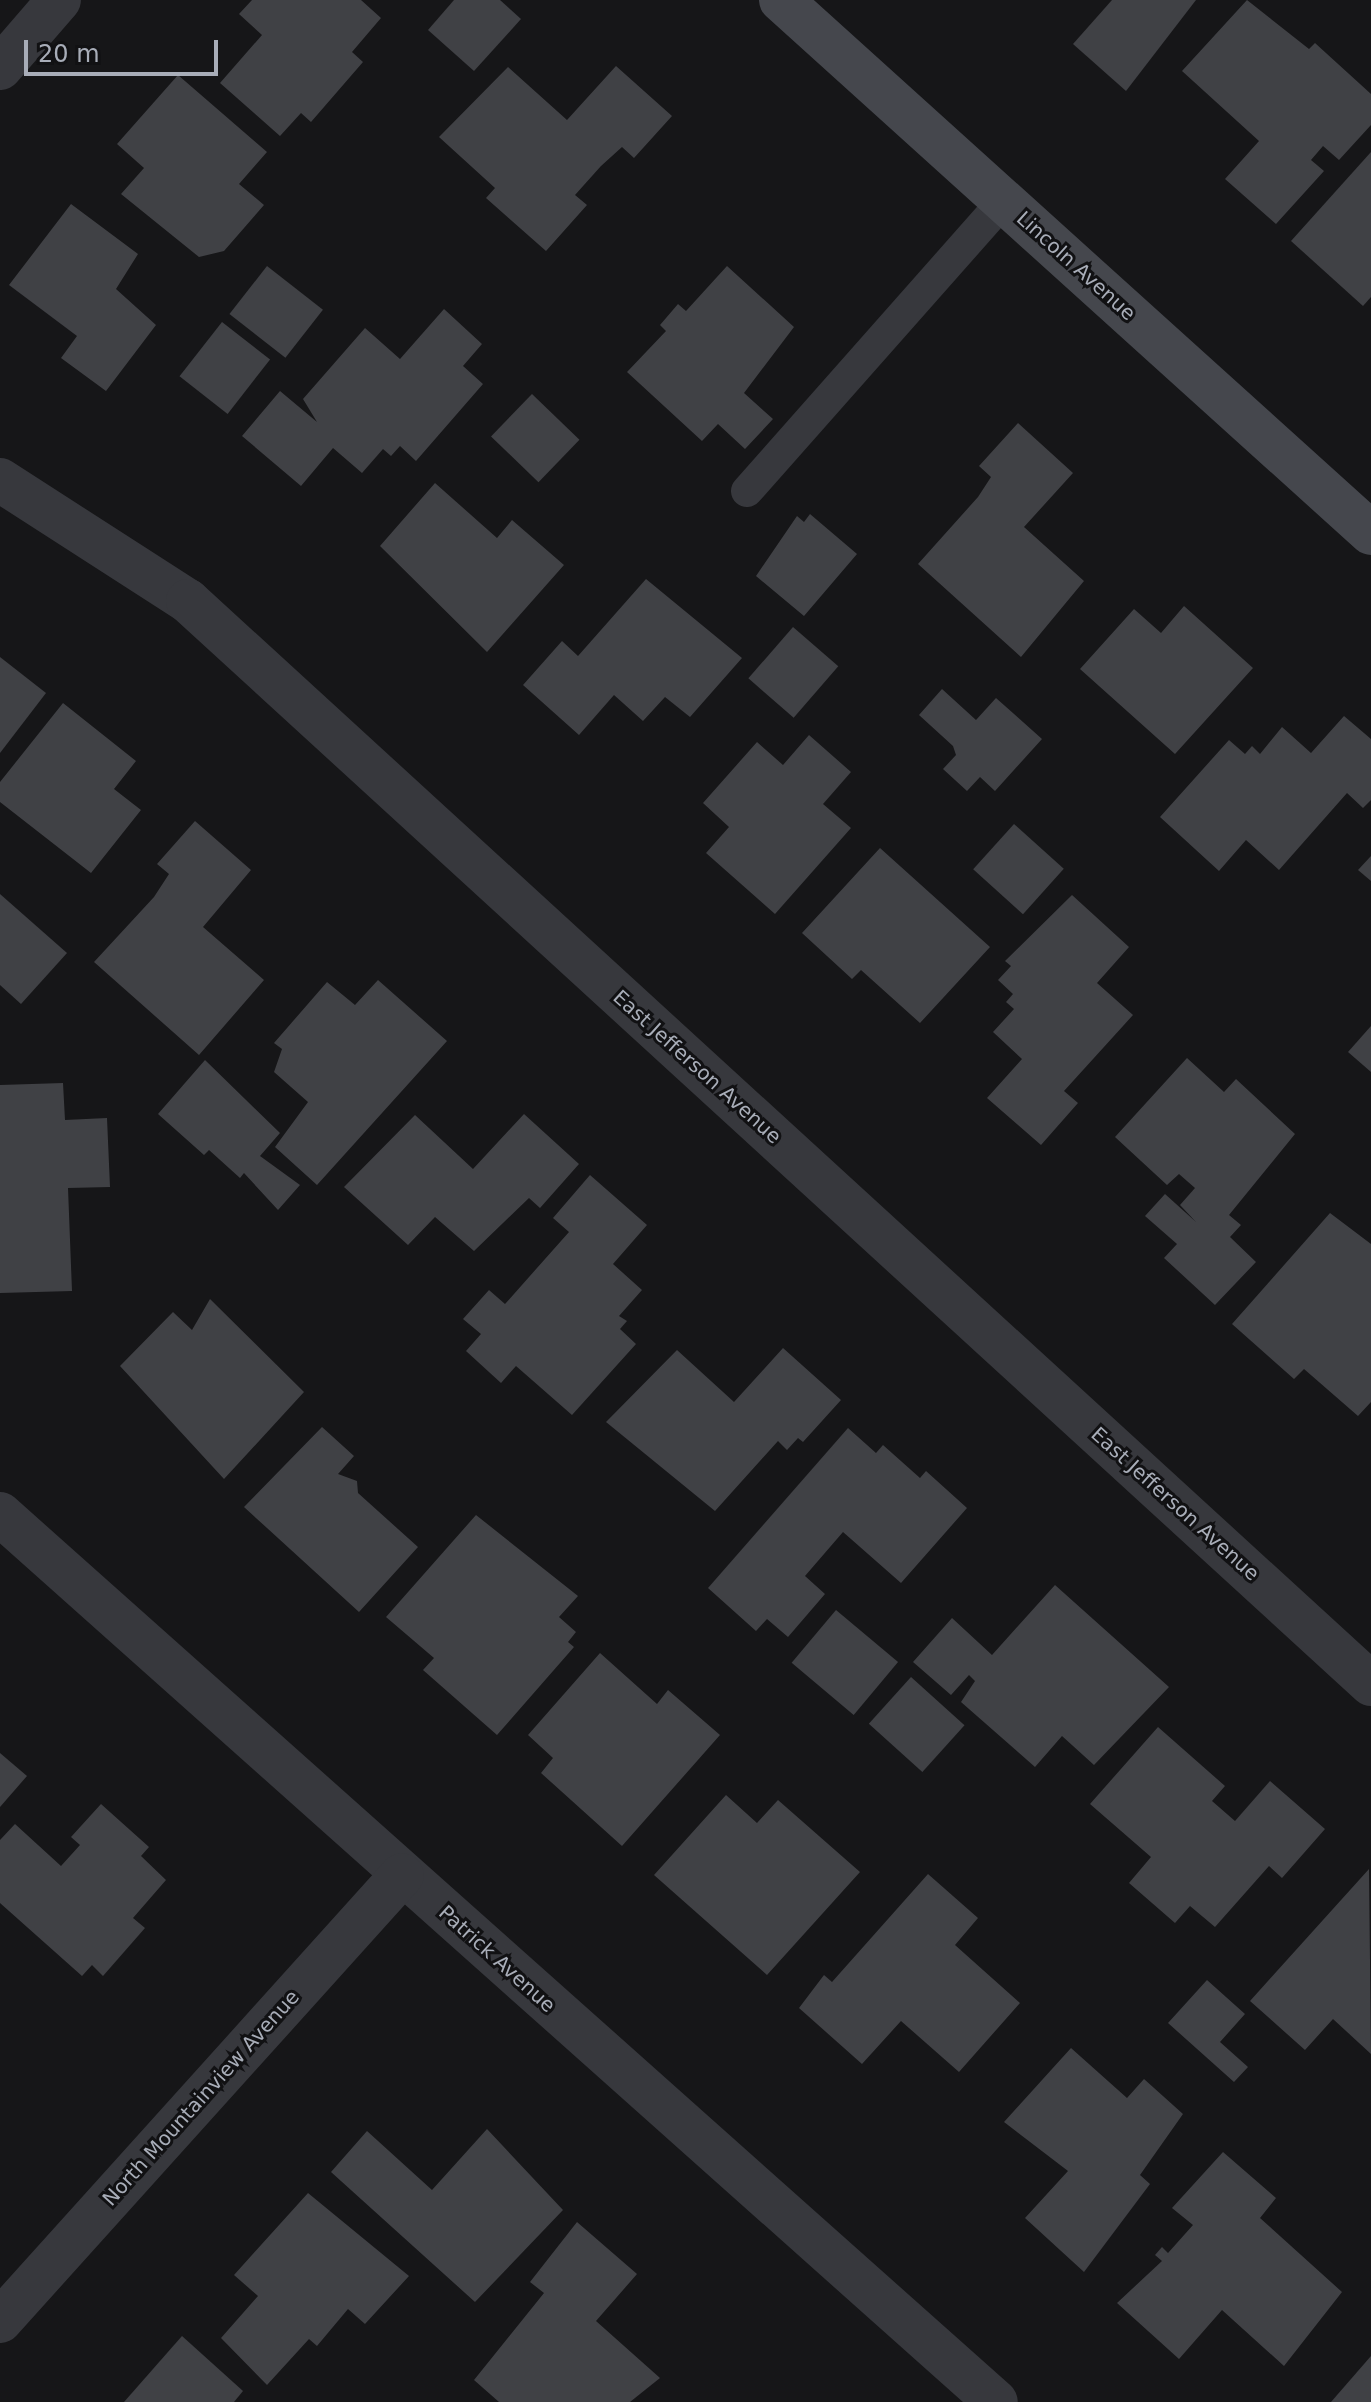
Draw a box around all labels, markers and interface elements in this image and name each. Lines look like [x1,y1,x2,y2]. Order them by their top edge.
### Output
scale bar [28,24,222,74]
text: 20 m [38,40,100,68]
street label: Lincoln Avenue [1012,206,1140,326]
street label: East Jefferson Avenue [608,985,786,1149]
street label: East Jefferson Avenue [1086,1422,1264,1586]
street label: Patrick Avenue [434,1900,560,2018]
street label: North Mountainview Avenue [98,1985,304,2211]

